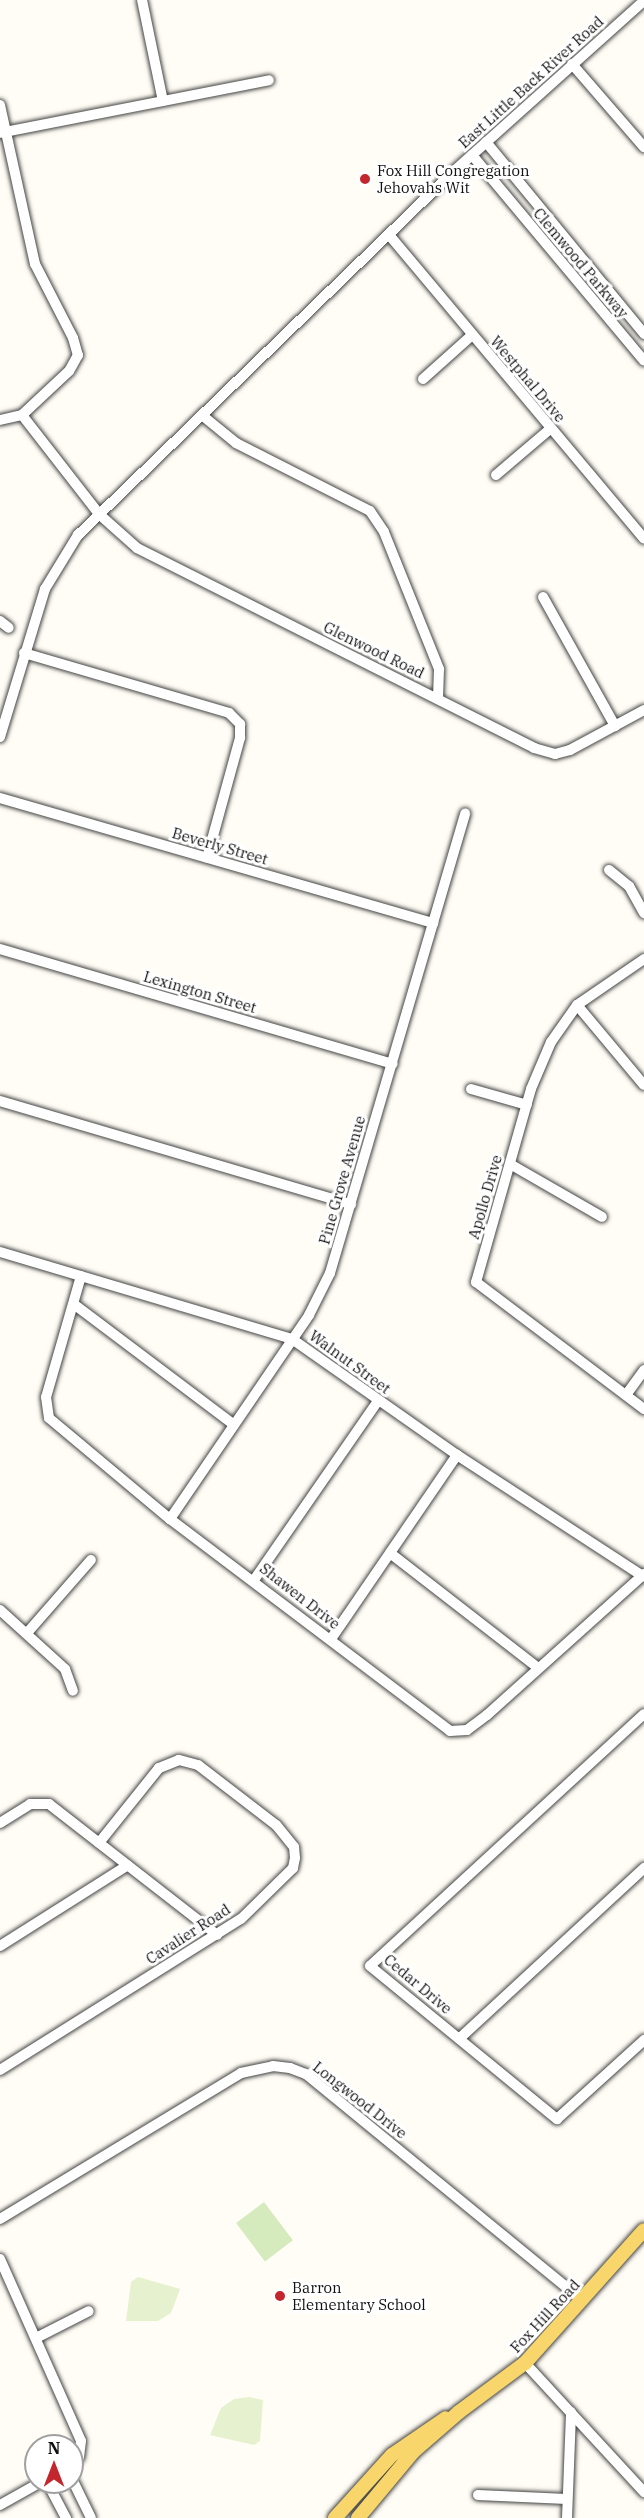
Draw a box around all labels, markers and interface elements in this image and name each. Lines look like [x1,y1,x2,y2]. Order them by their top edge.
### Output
street label: East Little Back River Road [455,12,607,152]
place label: Fox Hill Congregation Jehovahs Wit [377,161,530,196]
marker: Fox Hill Congregation Jehovahs Wit [358,172,372,186]
street label: Clemwood Parkway [530,204,632,322]
street label: Westphal Drive [487,332,569,426]
street label: Glenwood Road [321,618,427,682]
street label: Beverly Street [170,824,270,868]
street label: Lexington Street [141,967,259,1017]
street label: Pine Grove Avenue [315,1114,369,1246]
street label: Apollo Drive [464,1153,506,1241]
street label: Walnut Street [306,1326,394,1398]
street label: Shawen Drive [256,1559,344,1633]
street label: Cavalier Road [143,1900,233,1968]
street label: Cedar Drive [380,1950,456,2018]
street label: Longwood Drive [309,2058,411,2142]
street label: Fox Hill Road [506,2276,584,2356]
place label: Barron Elementary School [292,2278,426,2313]
marker: Barron Elementary School [273,2289,287,2303]
north arrow [24,2434,84,2494]
text: N [48,2438,60,2458]

